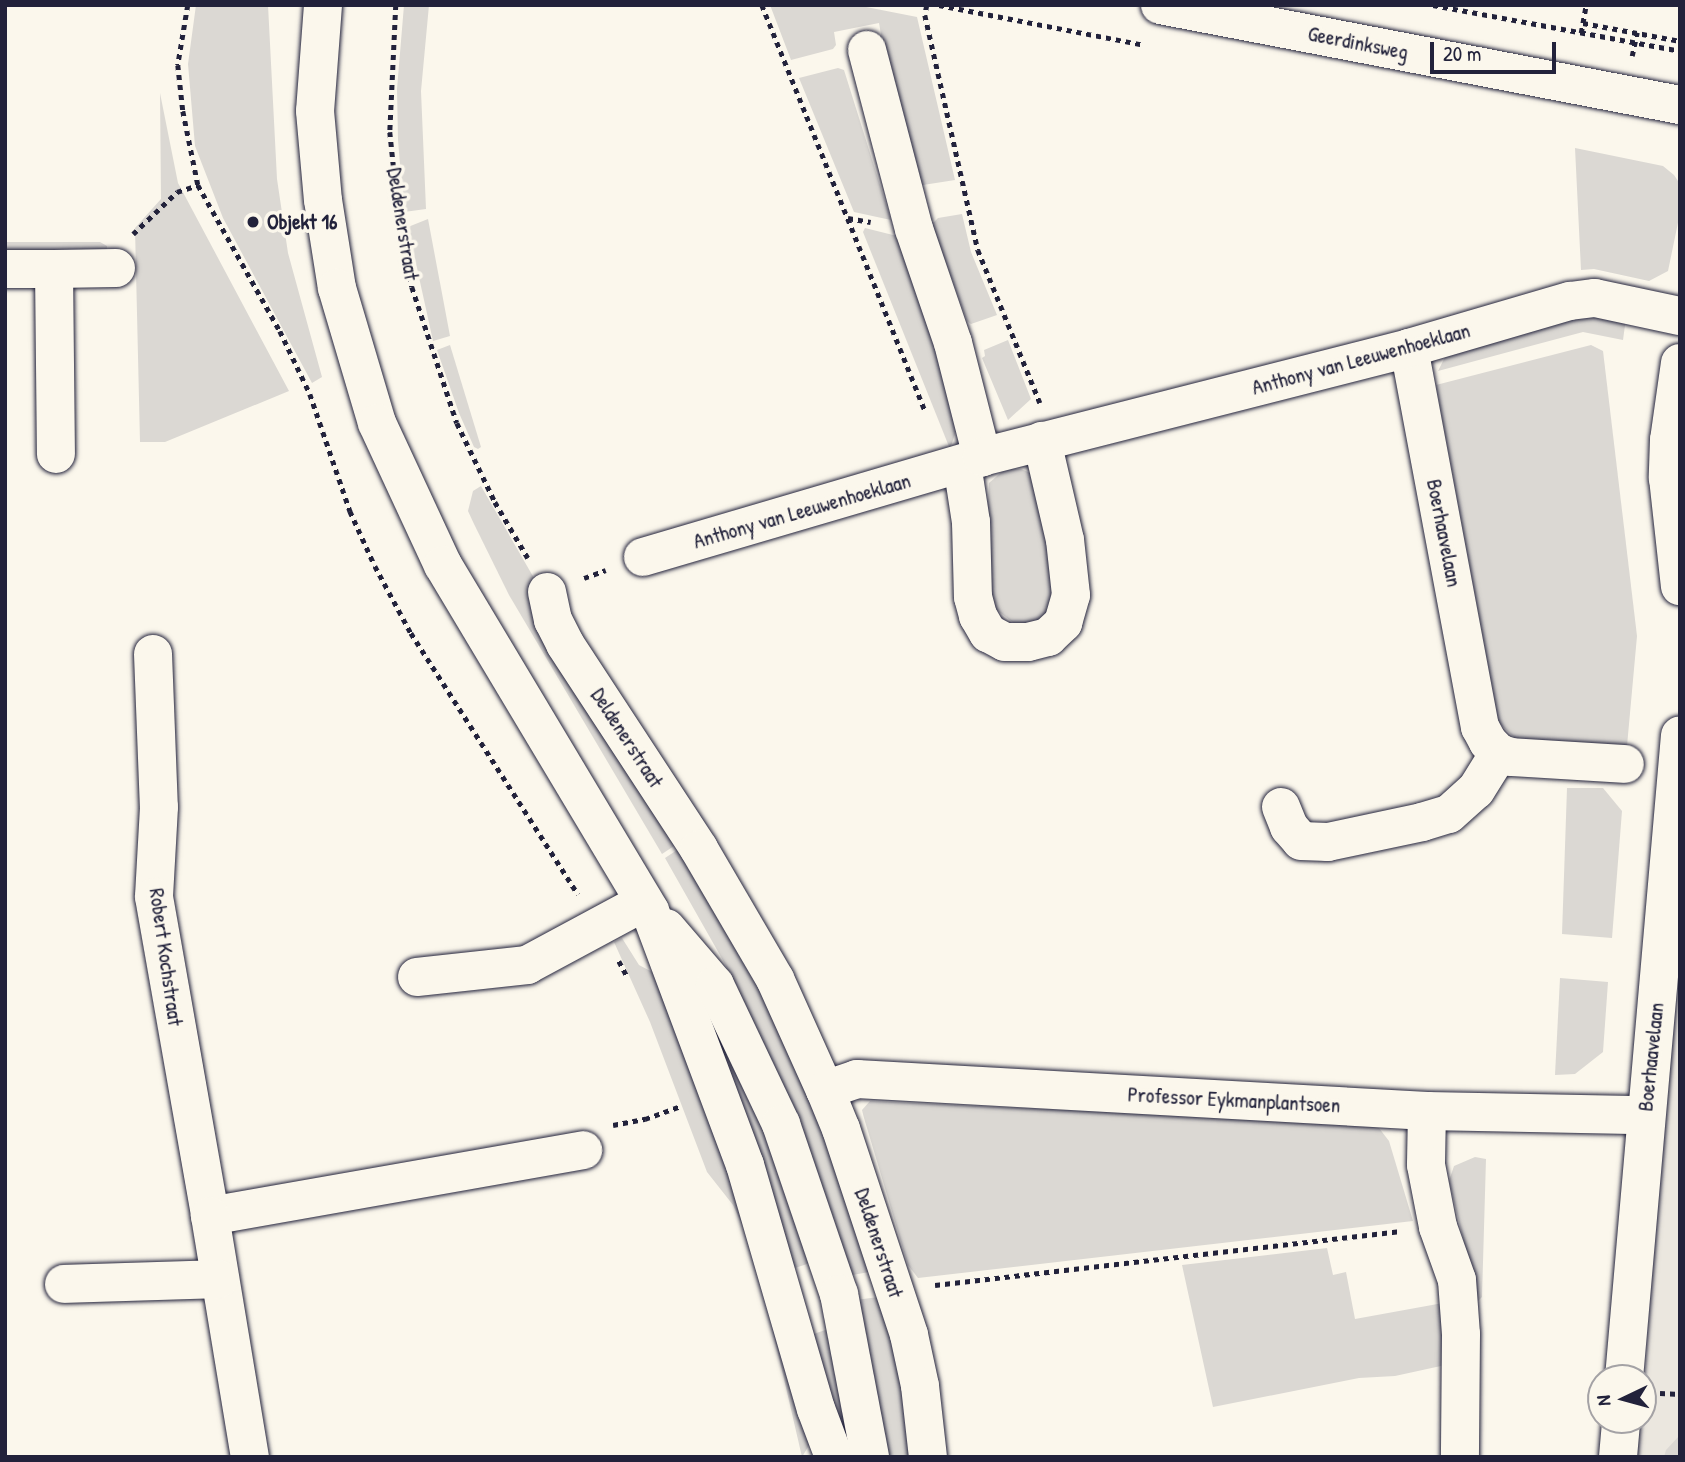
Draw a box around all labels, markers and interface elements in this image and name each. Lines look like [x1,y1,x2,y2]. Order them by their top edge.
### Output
street label: Geerdinksweg [1306,21,1410,65]
scale bar [1433,28,1559,72]
text: 20 m [1443,39,1481,68]
street label: Deldenerstraat [382,166,424,282]
place label: Objekt 16 [267,209,337,235]
marker: Objekt 16 [245,214,261,230]
street label: Anthony van Leeuwenhoeklaan [1249,318,1473,400]
street label: Anthony van Leeuwenhoeklaan [690,468,914,554]
street label: Boerhaavelaan [1421,477,1467,589]
street label: Deldenerstraat [586,684,668,792]
street label: Robert Kochstraat [144,887,188,1027]
street label: Boerhaavelaan [1633,1001,1669,1113]
street label: Professor Eykmanplantsoen [1127,1082,1341,1118]
street label: Deldenerstraat [849,1185,909,1301]
north arrow [1587,1364,1657,1434]
text: N [1590,1394,1616,1407]

